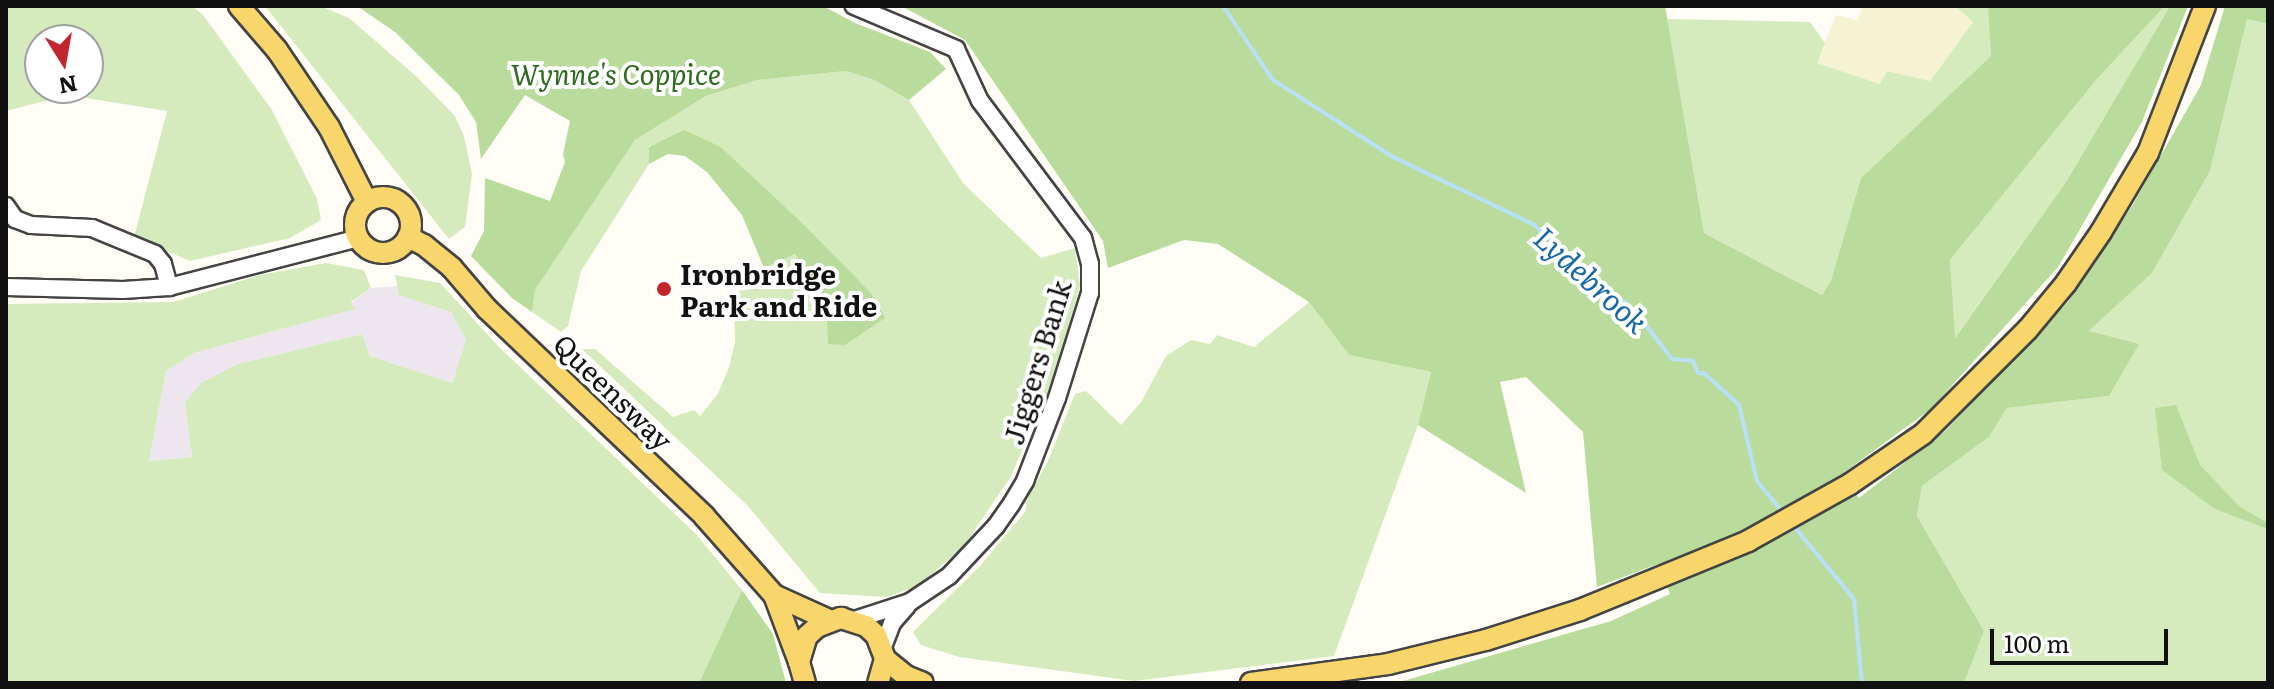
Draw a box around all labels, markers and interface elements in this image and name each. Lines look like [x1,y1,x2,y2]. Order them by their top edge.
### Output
north arrow [24,24,104,104]
park label: Wynne's Coppice [511,56,721,90]
text: N [56,68,81,104]
water label: Lydebrook [1528,219,1656,339]
place label: Ironbridge Park and Ride [680,256,877,322]
street label: Jiggers Bank [995,276,1077,448]
marker: Ironbridge Park and Ride [655,280,673,298]
street label: Queensway [548,326,680,456]
scale bar [1994,613,2172,663]
text: 100 m [2004,625,2070,660]

